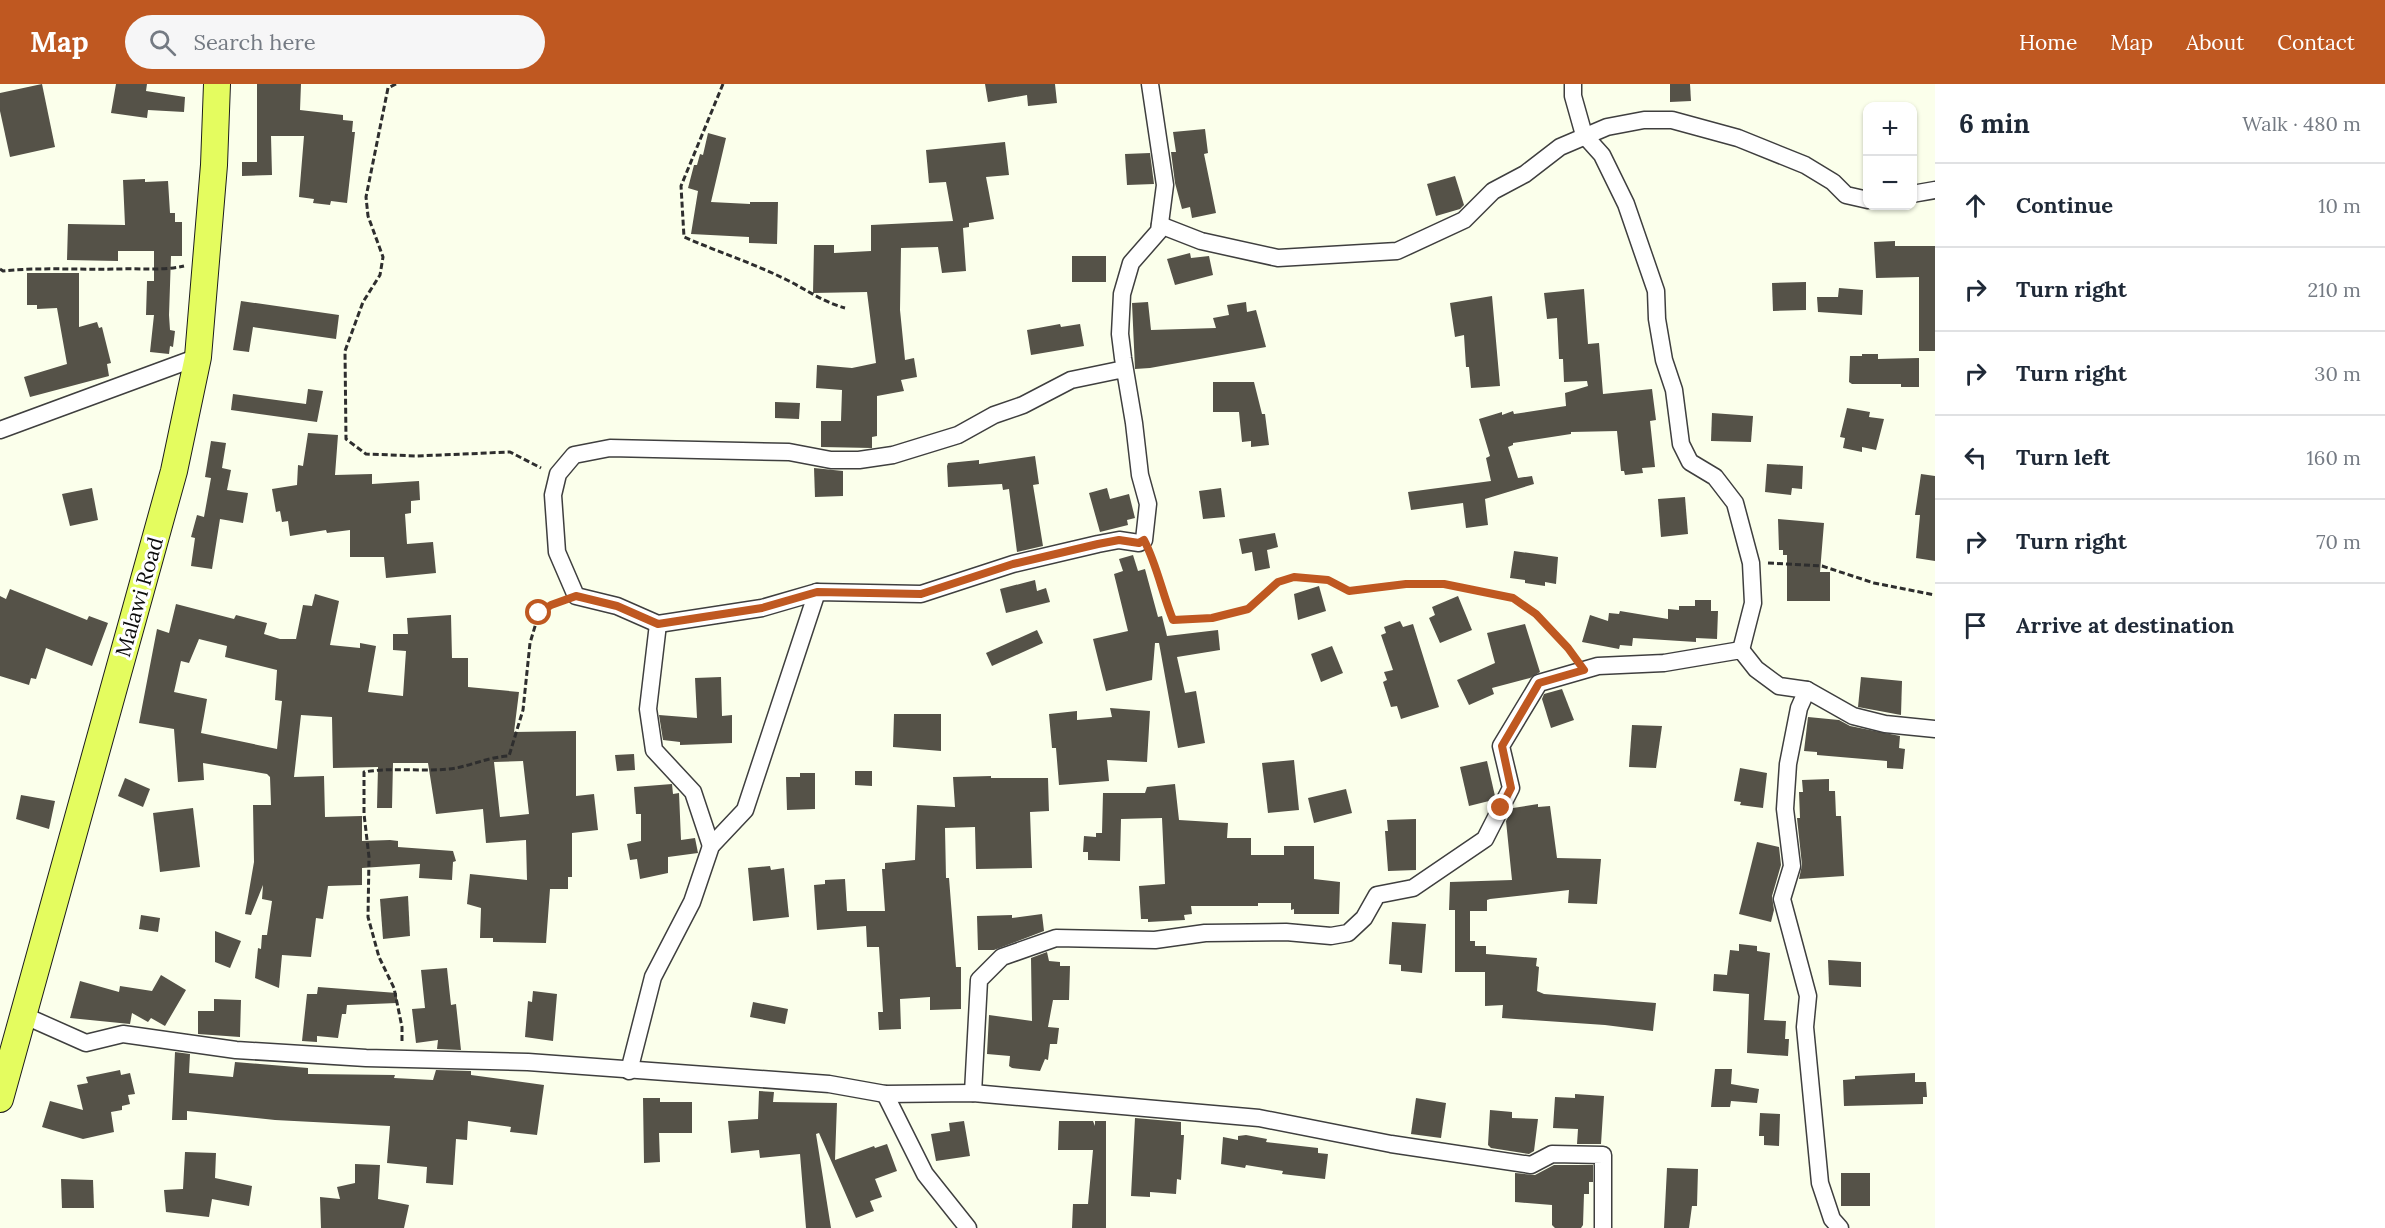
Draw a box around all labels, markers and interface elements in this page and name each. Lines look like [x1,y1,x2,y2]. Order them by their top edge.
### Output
search box [125,15,545,69]
text: Map [30,24,89,60]
icon: search [146,26,179,59]
text: Search here [194,28,316,56]
text: Home [2019,29,2077,56]
text: Map [2110,29,2153,56]
text: About [2186,29,2244,56]
text: Contact [2277,29,2355,56]
map controls [1863,102,1917,210]
button: + [1863,102,1917,156]
text: 6 min [1959,107,2030,140]
text: Walk · 480 m [2242,111,2361,136]
button: − [1863,156,1917,210]
icon: ahead [1959,189,1992,222]
text: Continue [2016,191,2113,219]
text: 10 m [2318,193,2361,218]
icon: right [1959,273,1992,306]
text: Turn right [2016,275,2127,303]
text: 210 m [2307,277,2361,302]
icon: right [1959,357,1992,390]
text: Turn right [2016,359,2127,387]
text: 30 m [2314,361,2361,386]
icon: left [1959,441,1992,474]
text: Turn left [2016,443,2110,471]
text: 160 m [2307,445,2361,470]
icon: right [1959,525,1992,558]
text: Turn right [2016,527,2127,555]
text: 70 m [2316,529,2361,554]
street label: Malawi Road [109,534,169,660]
route start [525,599,551,625]
icon: arrive [1959,609,1992,642]
text: Arrive at destination [2016,611,2234,639]
route end [1487,794,1513,820]

